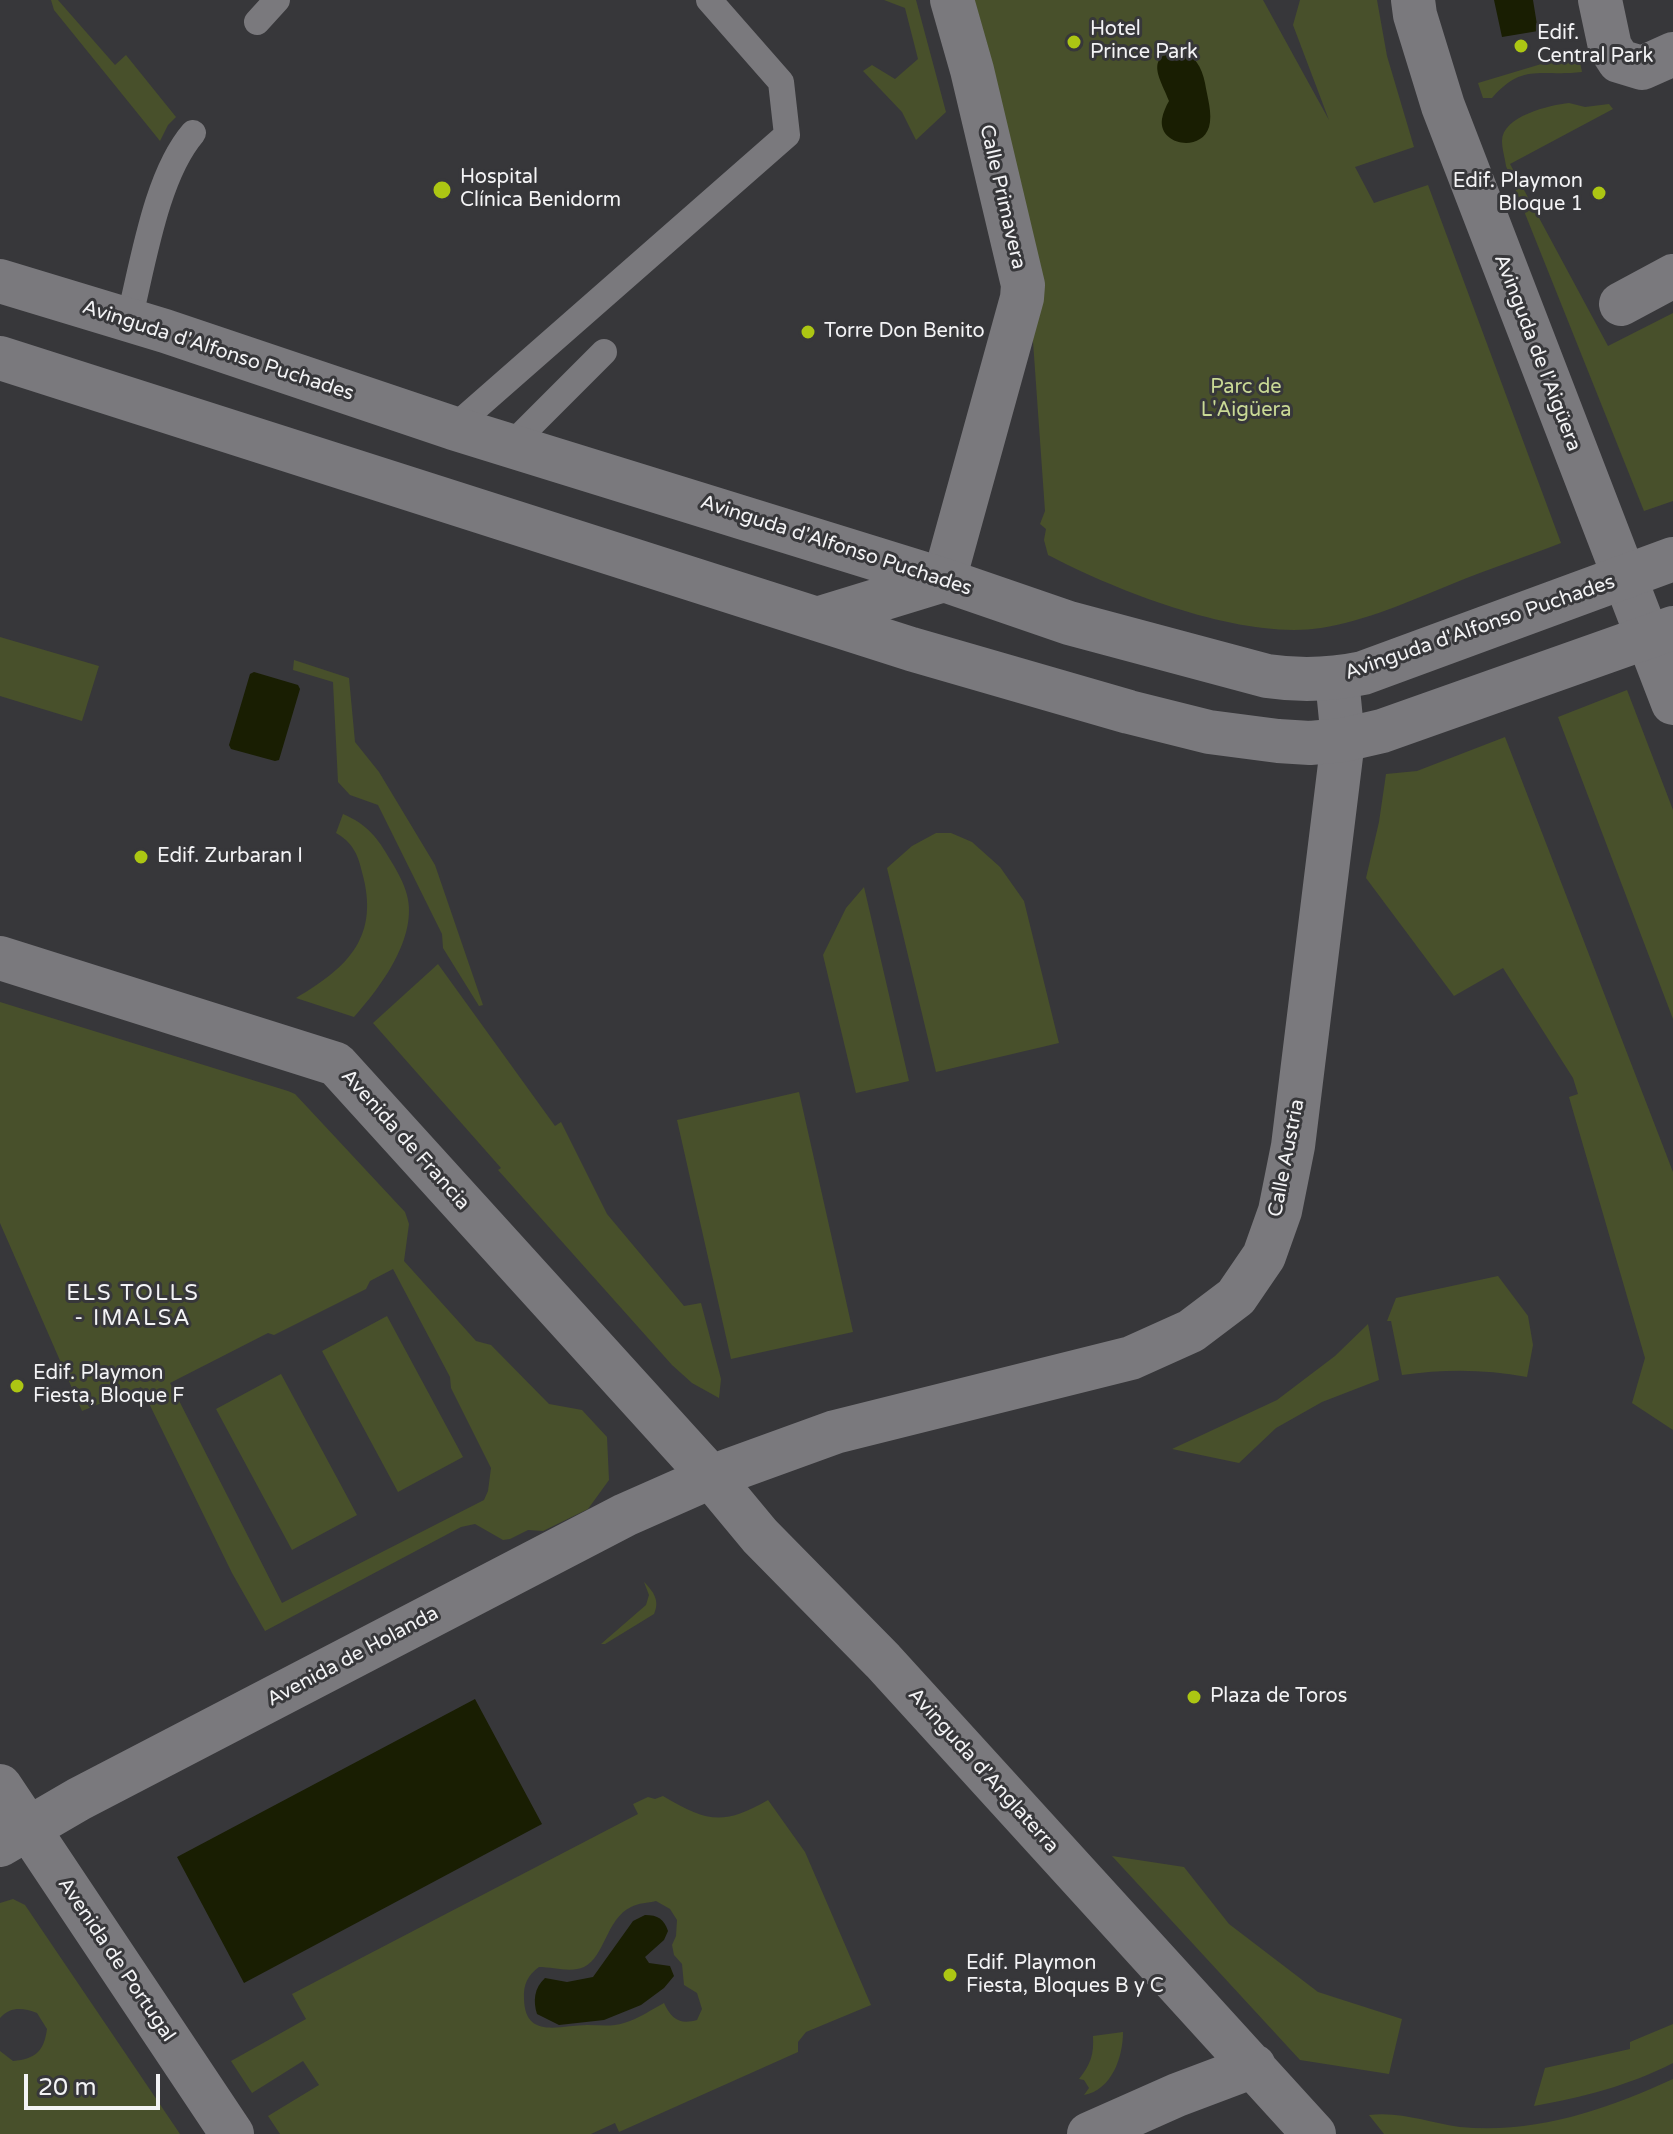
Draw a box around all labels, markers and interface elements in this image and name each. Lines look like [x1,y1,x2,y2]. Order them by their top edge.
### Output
place label: Hotel Prince Park [1090,18,1198,65]
place label: Edif. Central Park [1537,22,1653,69]
marker: Hotel Prince Park [1065,33,1083,51]
marker: Edif. Central Park [1512,37,1530,55]
street label: Calle Primavera [974,122,1030,272]
place label: Hospital Clínica Benidorm [460,166,621,213]
place label: Edif. Playmon Bloque 1 [1453,170,1583,217]
marker: Hospital Clínica Benidorm [431,179,453,201]
marker: Edif. Playmon Bloque 1 [1590,184,1608,202]
street label: Avinguda de l'Aigüera [1488,251,1586,455]
street label: Avinguda d'Alfonso Puchades [79,296,357,406]
place label: Torre Don Benito [824,320,985,344]
marker: Torre Don Benito [799,323,817,341]
park label: Parc de L'Aigüera [1201,376,1291,423]
street label: Avinguda d'Alfonso Puchades [697,491,975,601]
street label: Avinguda d'Alfonso Puchades [1342,570,1618,686]
place label: Edif. Zurbaran I [157,845,303,869]
marker: Edif. Zurbaran I [132,848,150,866]
street label: Avenida de Francia [336,1065,474,1215]
street label: Calle Austria [1264,1097,1310,1219]
district label: ELS TOLLS - IMALSA [66,1281,200,1332]
place label: Edif. Playmon Fiesta, Bloque F [33,1362,184,1409]
marker: Edif. Playmon Fiesta, Bloque F [8,1377,26,1395]
street label: Avenida de Holanda [263,1602,443,1712]
street label: Avinguda d'Anglaterra [903,1684,1063,1858]
place label: Plaza de Toros [1210,1685,1347,1709]
marker: Plaza de Toros [1185,1688,1203,1706]
street label: Avenida de Portugal [52,1873,180,2047]
place label: Edif. Playmon Fiesta, Bloques B y C [966,1952,1164,1999]
marker: Edif. Playmon Fiesta, Bloques B y C [941,1966,959,1984]
scale bar [28,2058,164,2108]
text: 20 m [38,2073,96,2102]

